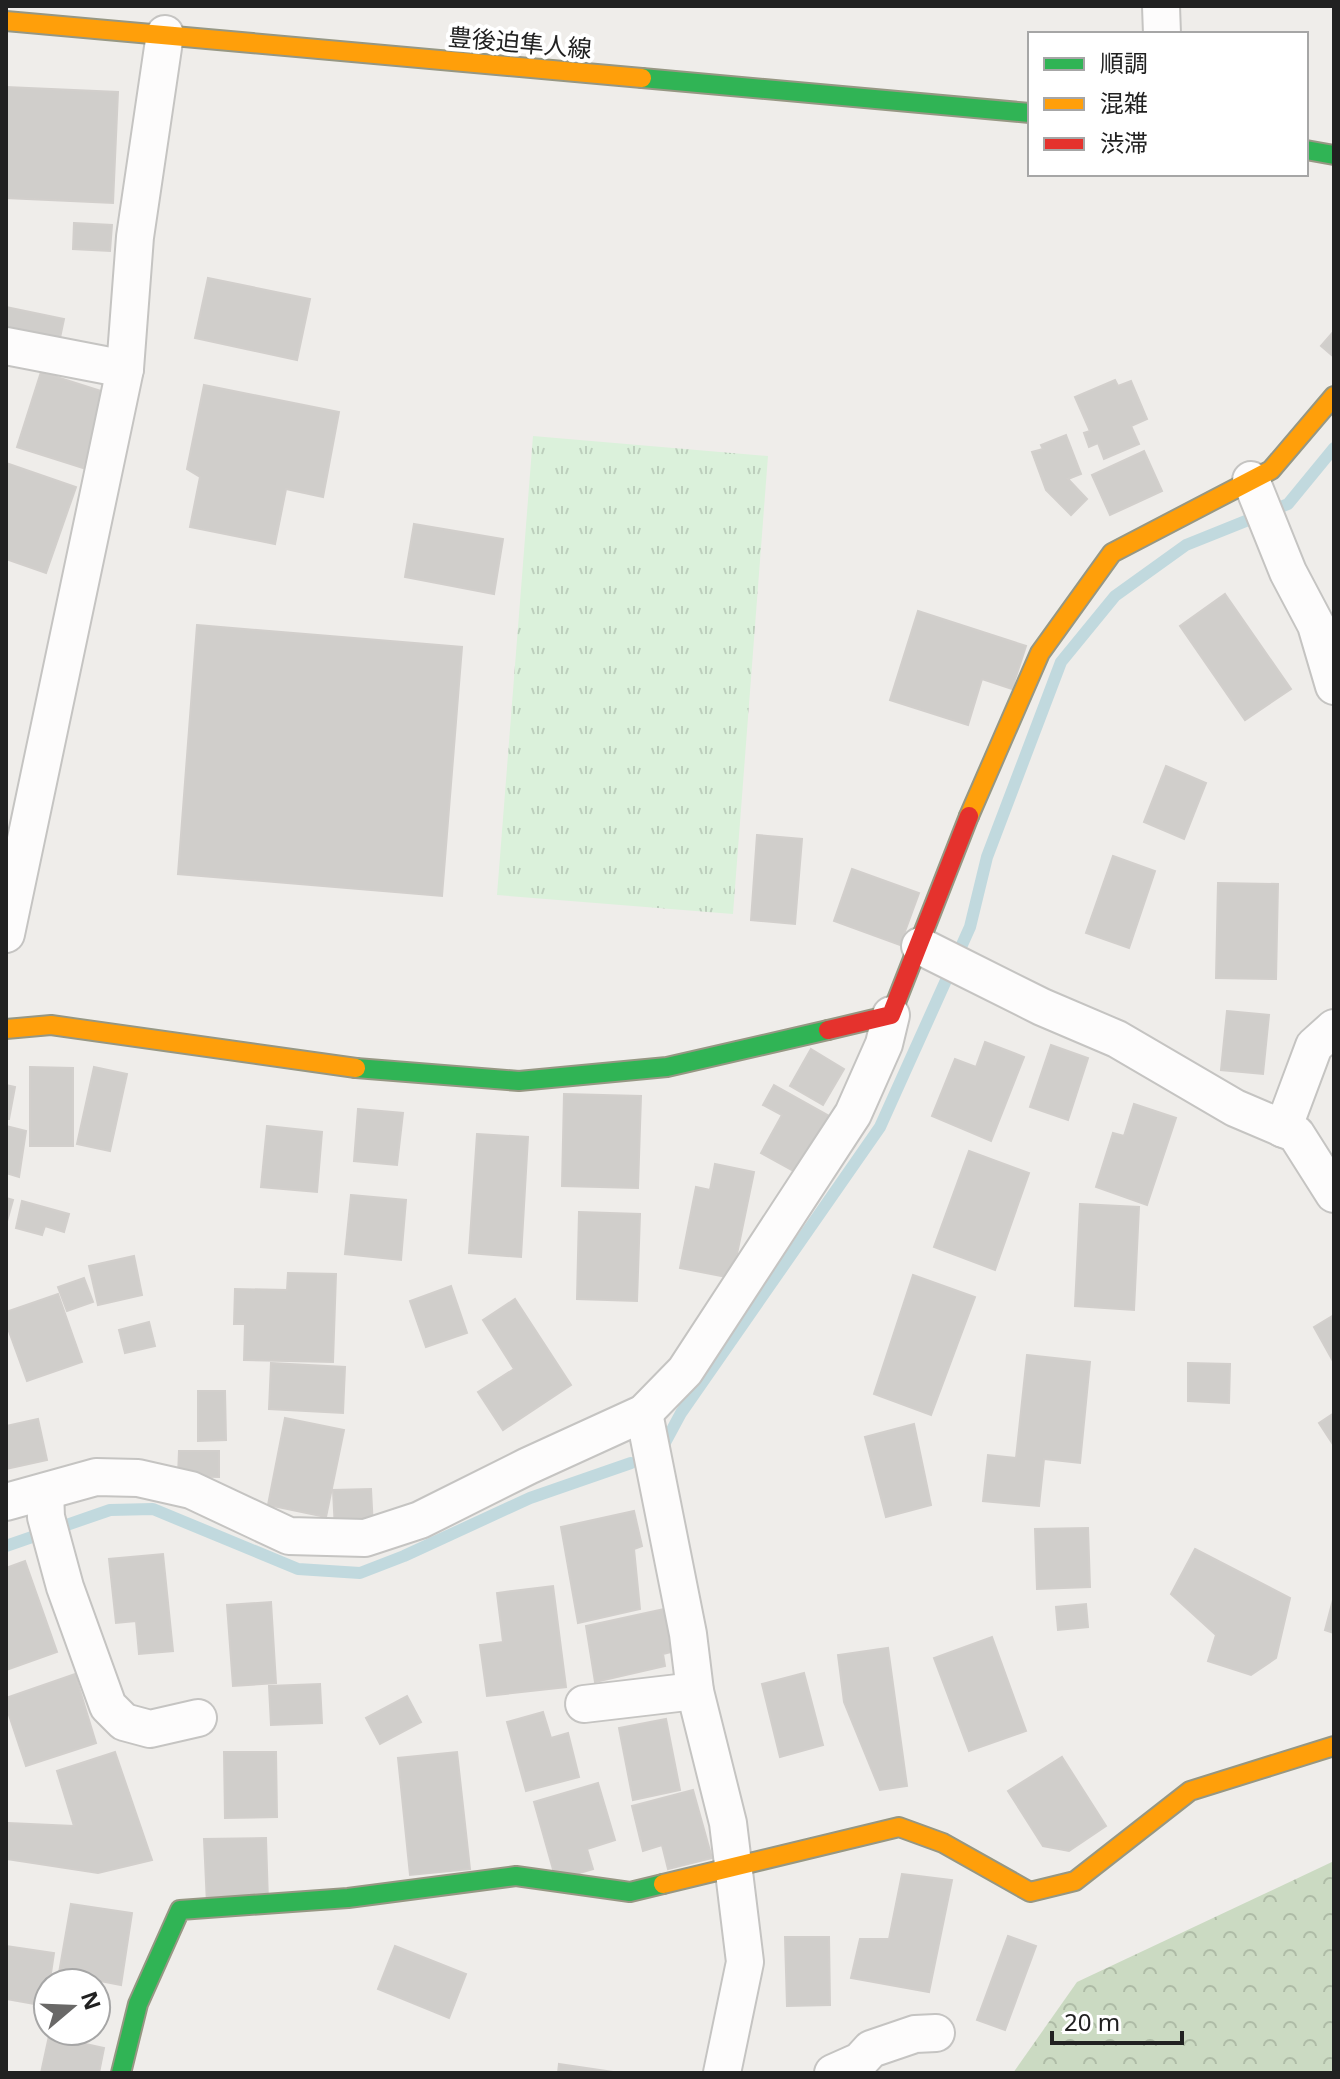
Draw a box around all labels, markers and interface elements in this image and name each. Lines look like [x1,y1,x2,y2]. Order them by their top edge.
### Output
street label: 豊後迫隼人線 [447,19,593,65]
legend [1028,32,1308,176]
text: 順調 [1100,46,1148,79]
text: 混雑 [1100,86,1148,119]
text: 渋滞 [1100,126,1148,159]
north arrow [32,1967,112,2047]
text: N [75,1987,109,2014]
scale bar [1052,1995,1182,2045]
text: 20 m [1064,2005,1120,2038]

